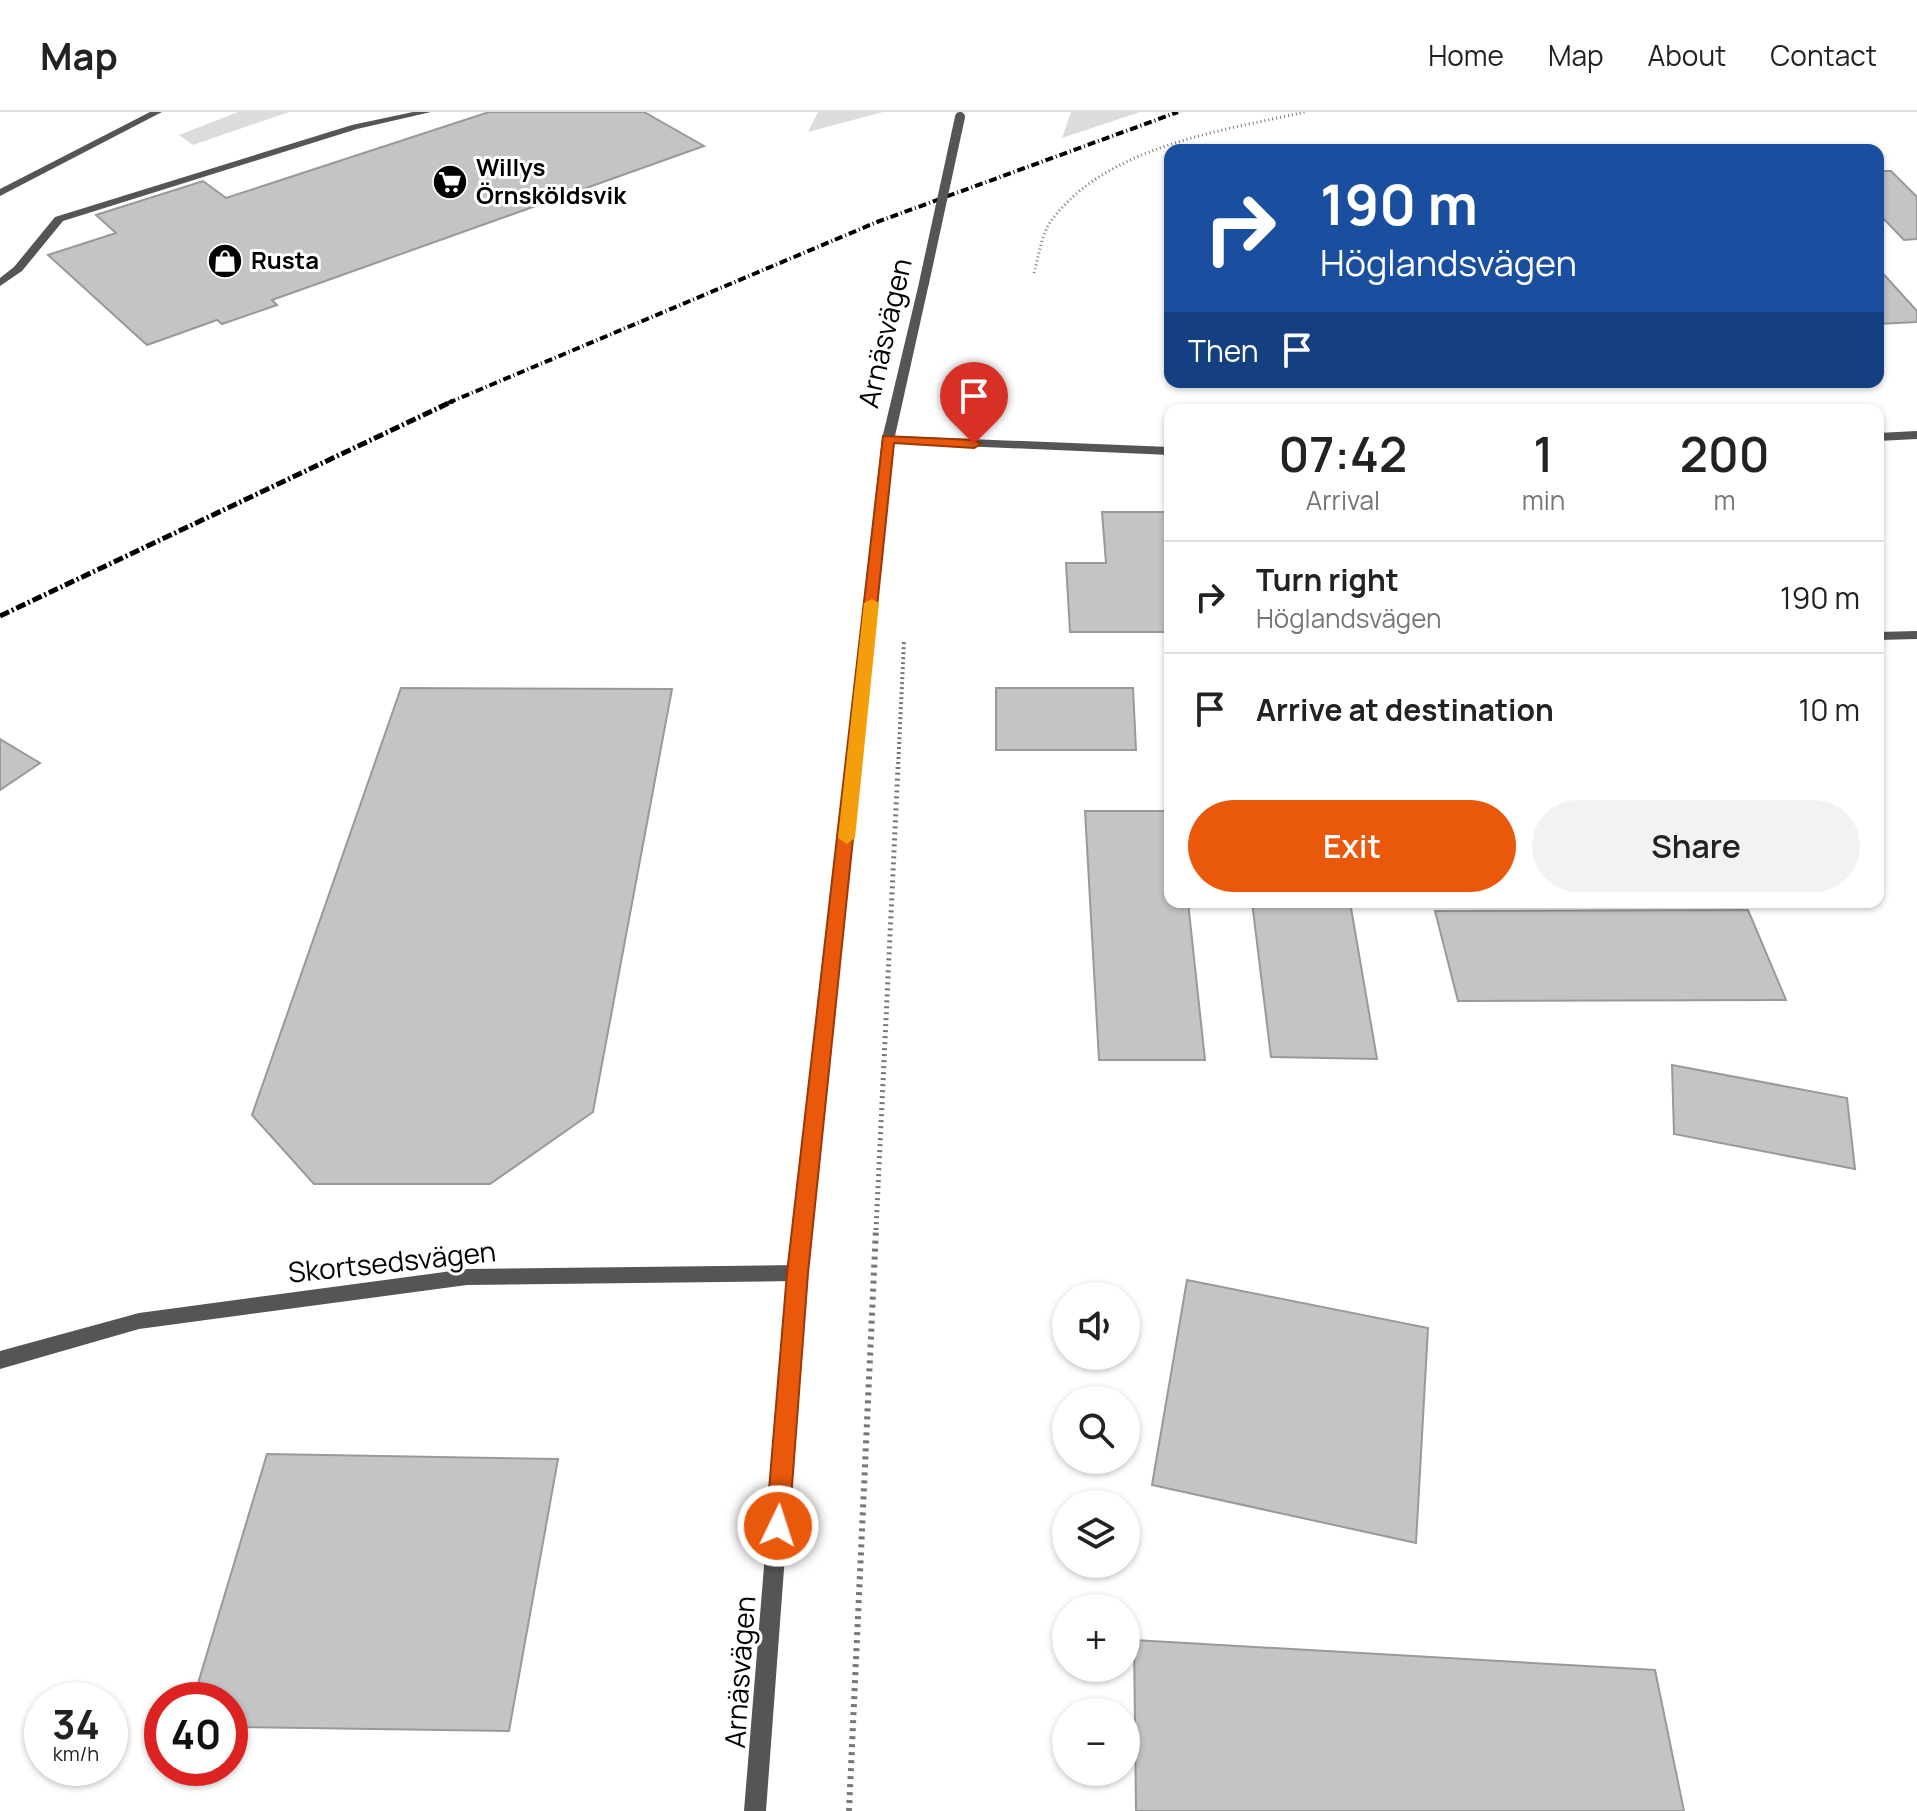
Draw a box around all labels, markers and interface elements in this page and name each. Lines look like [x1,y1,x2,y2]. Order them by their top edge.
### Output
text: Map [40,29,118,81]
text: Home [1428,36,1504,74]
text: Map [1548,36,1604,74]
text: About [1648,36,1726,74]
text: Contact [1770,36,1877,74]
place label: Willys Örnsköldsvik [476,150,627,211]
supermarket icon: Willys Örnsköldsvik [431,163,469,201]
text: 190 m [1320,165,1478,242]
icon: right [1188,176,1292,280]
text: Höglandsvägen [1320,238,1577,287]
shop icon: Rusta [206,242,244,280]
place label: Rusta [251,243,319,276]
street label: Arnäsvägen [848,254,920,411]
icon: arrive [1275,328,1319,372]
text: Then [1188,330,1259,371]
pin [940,362,1008,444]
icon: arrive [952,374,996,418]
text: 07:42 [1278,421,1407,486]
text: 1 [1533,421,1554,486]
text: 200 [1680,421,1770,486]
text: Arrival [1306,482,1380,518]
text: min [1522,482,1565,518]
text: m [1714,482,1736,518]
text: Turn right [1256,559,1399,600]
icon: right [1188,575,1232,619]
text: 190 m [1780,577,1860,618]
text: Höglandsvägen [1256,600,1442,636]
icon: arrive [1188,687,1232,731]
text: Arrive at destination [1256,689,1554,730]
text: 10 m [1799,689,1860,730]
button: Exit [1188,800,1516,892]
button: Share [1532,800,1860,892]
street label: Skortsedsvägen [286,1231,498,1291]
map controls [1052,1282,1140,1786]
button: sound [1052,1282,1140,1370]
button: search [1052,1386,1140,1474]
position arrow [736,1484,820,1568]
button: layers [1052,1490,1140,1578]
button: + [1052,1594,1140,1682]
street label: Arnäsvägen [715,1595,763,1749]
speed limit sign: 40 [144,1682,248,1786]
text: 34 [52,1696,100,1751]
button: − [1052,1698,1140,1786]
text: km/h [53,1740,99,1767]

